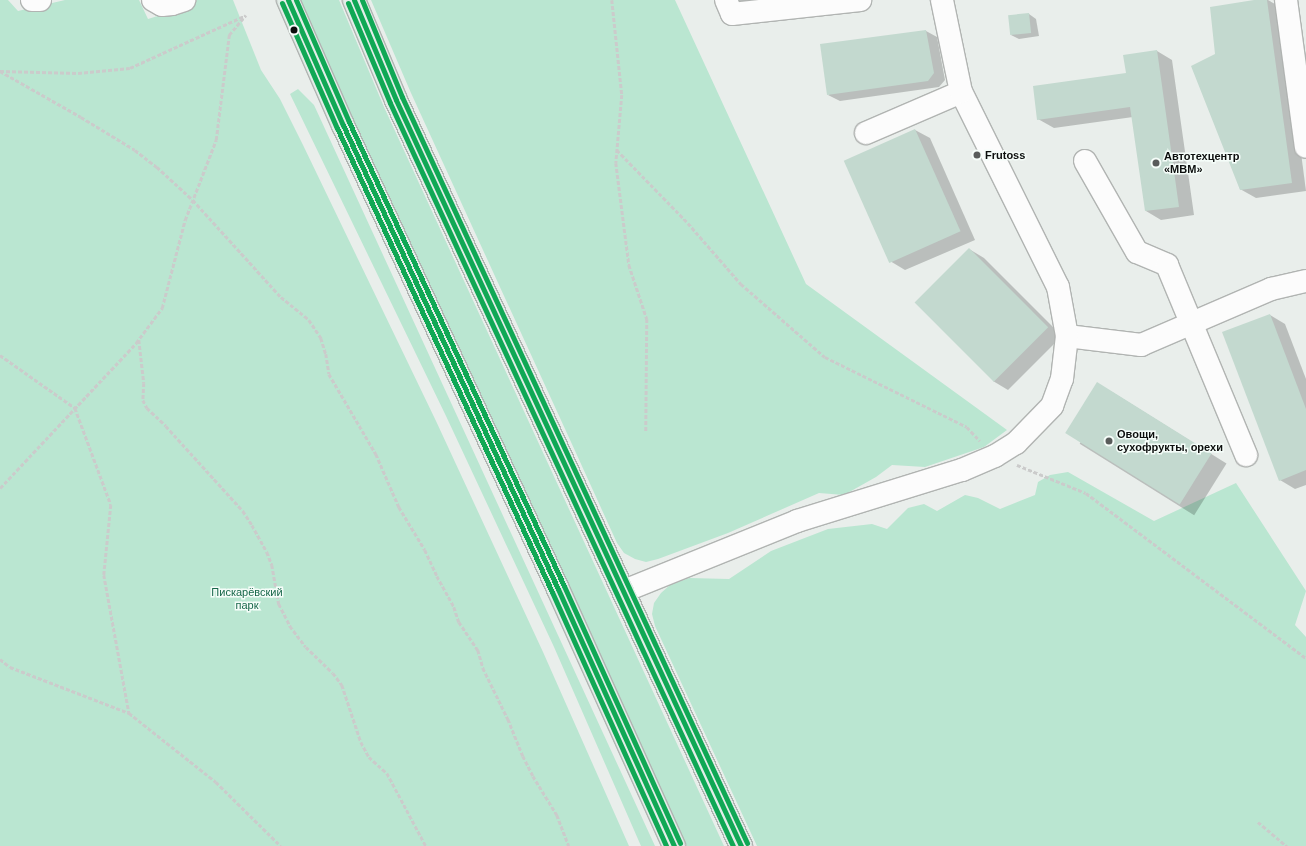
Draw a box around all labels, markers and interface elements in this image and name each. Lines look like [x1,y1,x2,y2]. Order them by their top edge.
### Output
unlabelled marker [289,25,299,35]
place label: Frutoss [985,148,1025,162]
marker: Frutoss [972,150,982,160]
place label: Автотехцентр «МВМ» [1164,150,1239,176]
marker: Автотехцентр «МВМ» [1151,158,1161,168]
place label: Овощи, сухофрукты, орехи [1117,428,1223,454]
marker: Овощи, сухофрукты, орехи [1104,436,1114,446]
park label: Пискарёвский парк [211,586,283,612]

